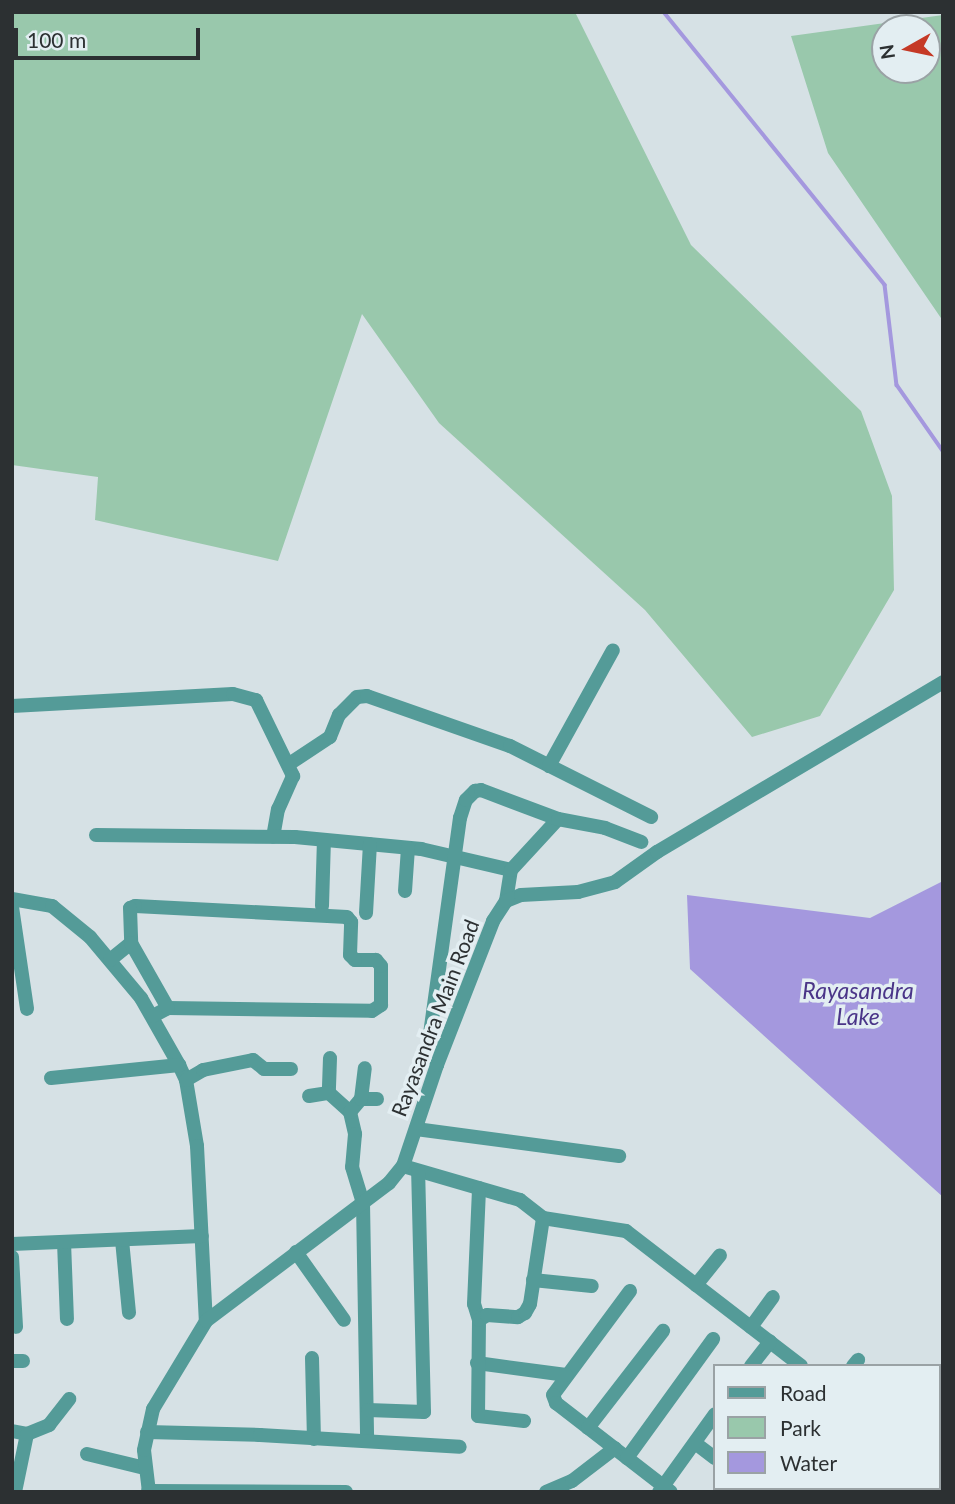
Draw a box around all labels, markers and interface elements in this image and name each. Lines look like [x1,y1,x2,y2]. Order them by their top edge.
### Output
scale bar [18,14,203,58]
north arrow [871,14,941,84]
text: 100 m [27,27,86,52]
text: N [874,43,899,61]
street label: Rayasandra Main Road [386,916,484,1120]
water label: Rayasandra Lake [802,976,914,1030]
legend [713,1364,941,1490]
text: Road [780,1380,827,1405]
text: Park [780,1415,821,1440]
text: Water [780,1450,837,1475]

